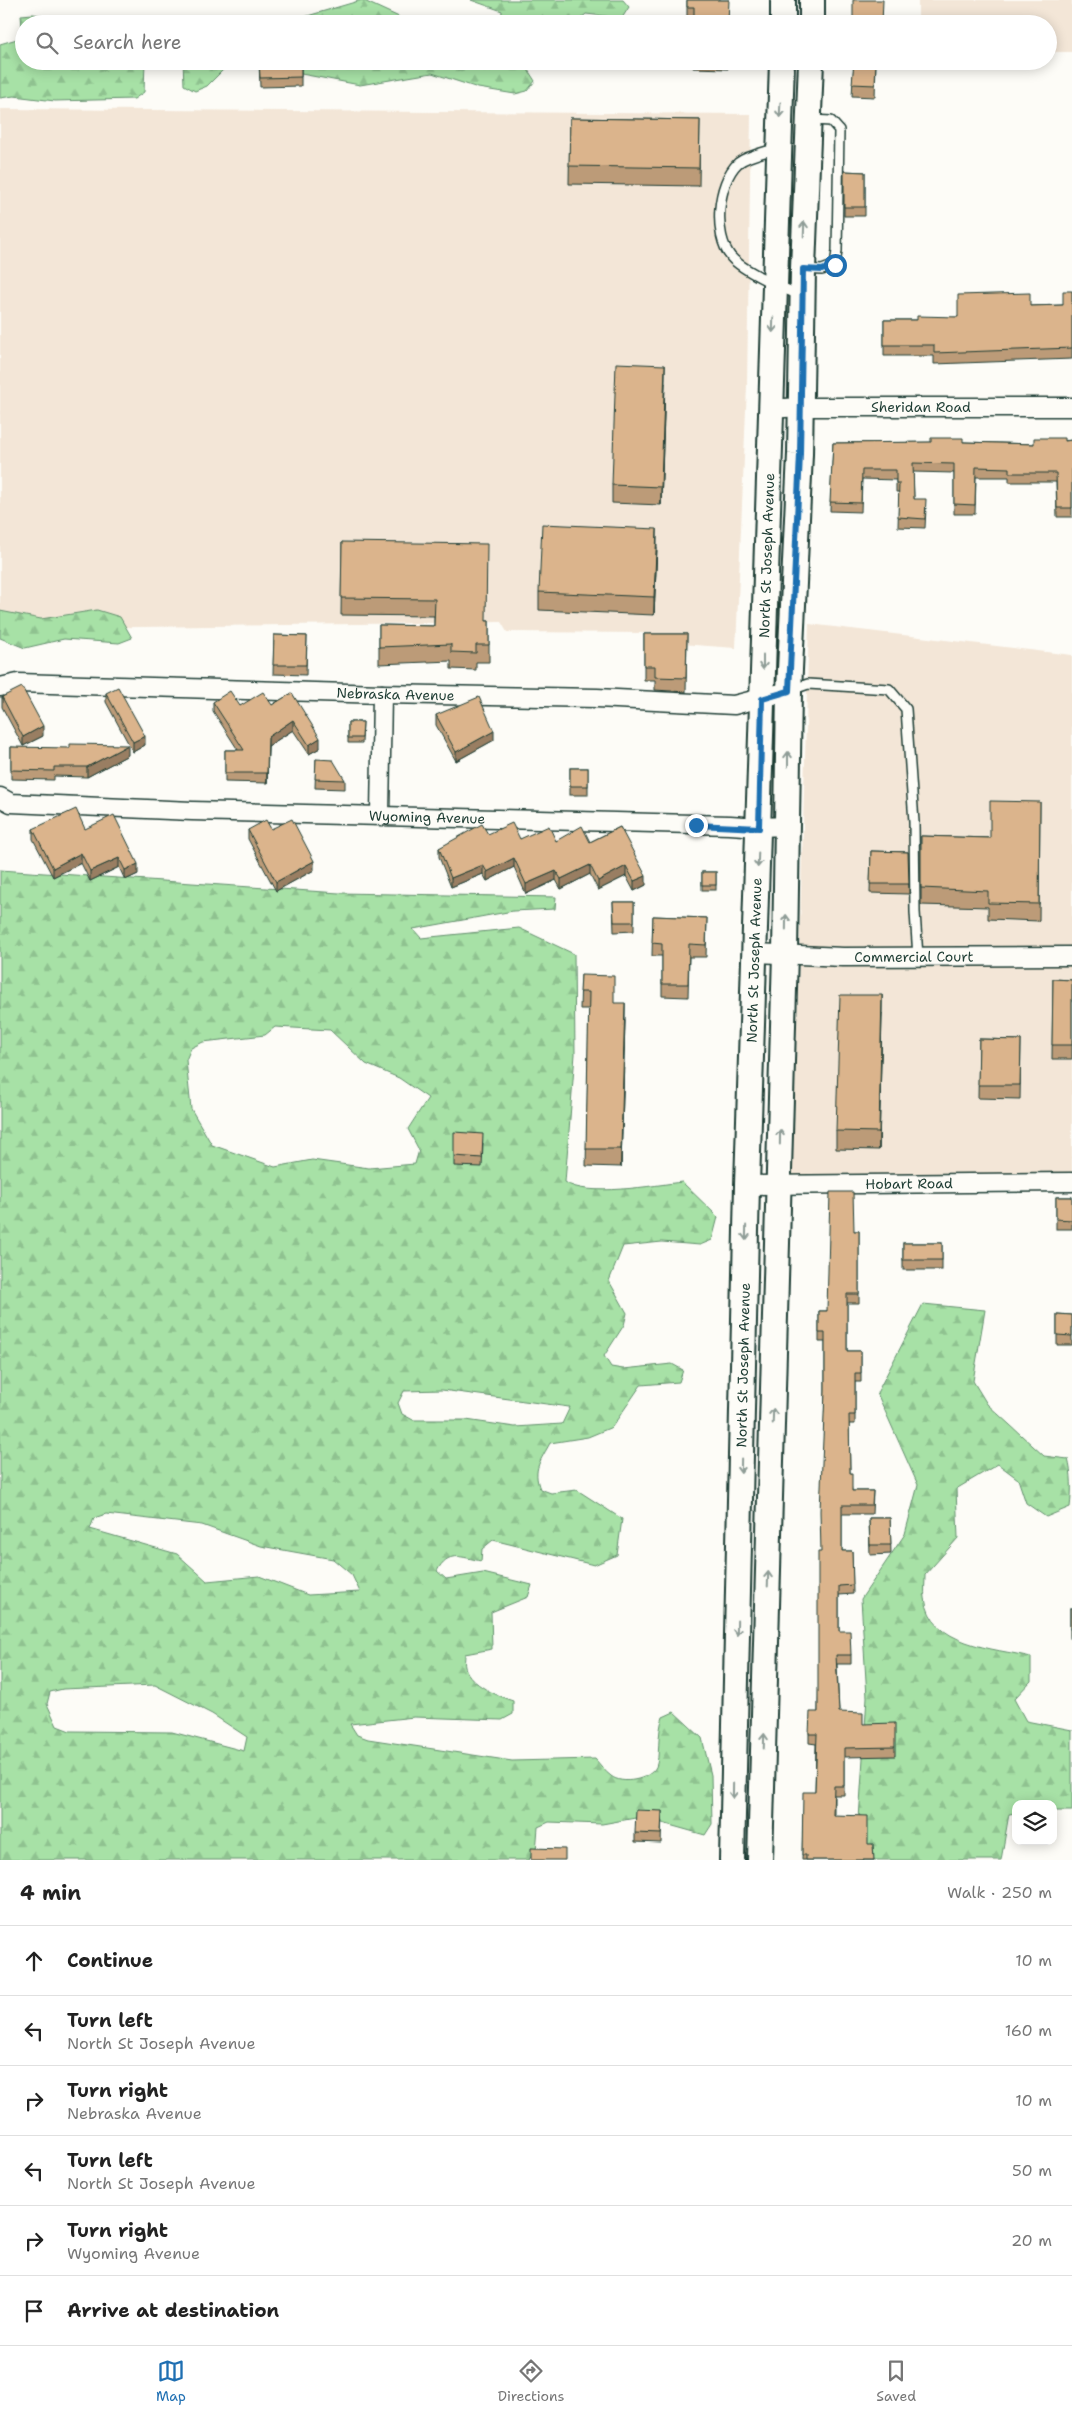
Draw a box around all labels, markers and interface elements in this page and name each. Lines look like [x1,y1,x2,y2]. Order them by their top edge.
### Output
search box [15,15,1057,70]
icon: search [33,29,61,57]
text: Search here [73,30,182,55]
one-way arrow [775,102,784,118]
one-way arrow [799,222,809,238]
route start [824,254,847,277]
one-way arrow [768,316,778,333]
street label: Sheridan Road [871,398,971,416]
street label: North St Joseph Avenue [755,473,778,638]
one-way arrow [758,654,767,670]
street label: Nebraska Avenue [336,684,455,704]
one-way arrow [783,751,793,768]
street label: Wyoming Avenue [369,807,486,828]
route end [685,814,708,837]
one-way arrow [753,851,763,867]
street label: North St Joseph Avenue [742,877,766,1043]
one-way arrow [781,914,790,930]
street label: Commercial Court [854,947,974,966]
one-way arrow [776,1129,785,1145]
street label: Hobart Road [865,1174,953,1193]
one-way arrow [741,1225,751,1241]
street label: North St Joseph Avenue [732,1282,754,1448]
one-way arrow [768,1409,778,1425]
one-way arrow [736,1458,746,1474]
one-way arrow [763,1571,773,1588]
one-way arrow [732,1620,742,1636]
one-way arrow [759,1734,769,1750]
one-way arrow [729,1783,738,1799]
map controls [1012,1800,1057,1845]
button: layers [1012,1800,1057,1845]
text: 4 min [20,1879,81,1907]
text: Walk · 250 m [947,1882,1052,1903]
icon: ahead [20,1947,48,1975]
text: Continue [67,1948,153,1973]
text: 10 m [1015,1950,1052,1971]
text: Turn left [67,2008,153,2033]
icon: left [20,2017,48,2045]
text: 160 m [1005,2020,1052,2041]
text: North St Joseph Avenue [67,2033,256,2054]
text: Turn right [67,2078,168,2103]
icon: right [20,2087,48,2115]
text: 10 m [1015,2090,1052,2111]
text: Nebraska Avenue [67,2103,202,2124]
text: Turn left [67,2148,153,2173]
icon: left [20,2157,48,2185]
text: 50 m [1012,2160,1052,2181]
text: North St Joseph Avenue [67,2173,256,2194]
text: Turn right [67,2218,168,2243]
icon: right [20,2227,48,2255]
text: 20 m [1011,2230,1052,2251]
text: Wyoming Avenue [67,2243,200,2264]
icon: arrive [20,2297,48,2325]
text: Arrive at destination [67,2298,279,2323]
tab: Map [156,2357,186,2405]
tab: Directions [498,2357,564,2405]
tab: Saved [876,2357,916,2405]

